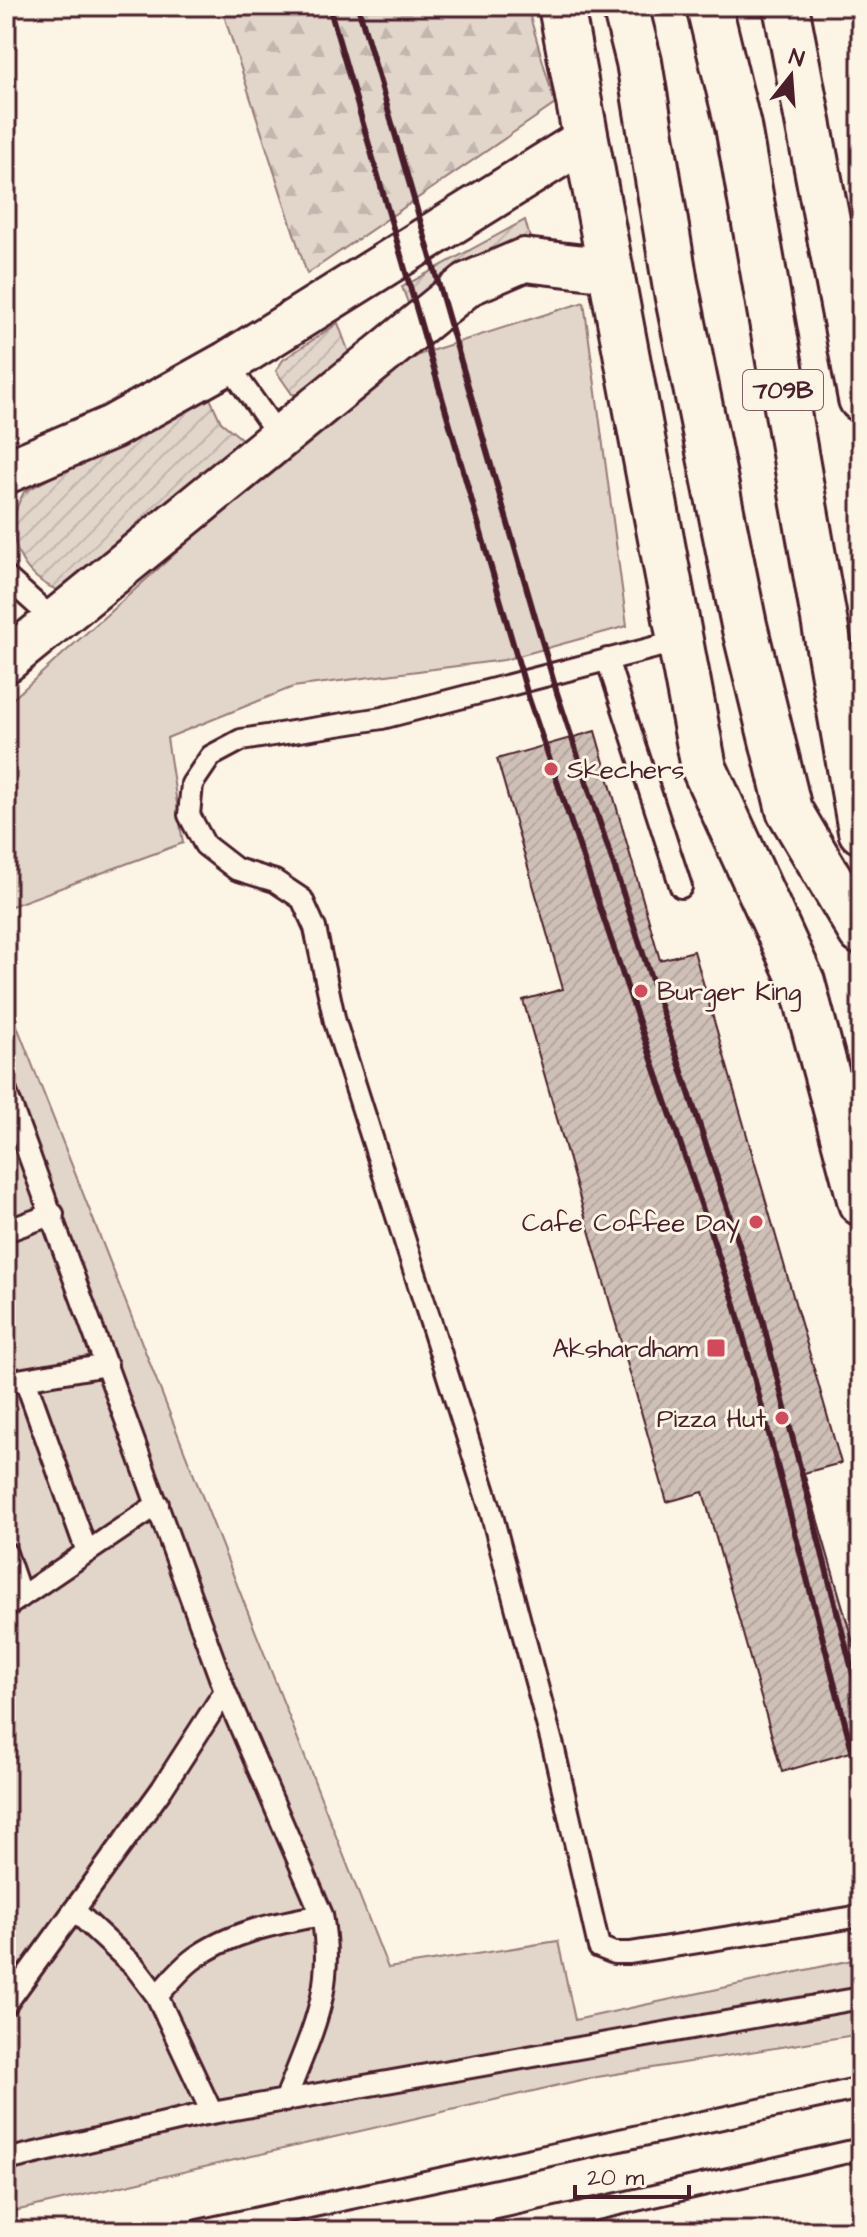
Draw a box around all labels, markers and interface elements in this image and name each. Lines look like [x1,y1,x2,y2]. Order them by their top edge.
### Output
north arrow [751,36,831,116]
text: N [785,41,808,75]
road number: 709B [743,370,823,410]
place label: Skechers [567,752,685,788]
marker: Skechers [542,760,560,778]
place label: Burger King [657,974,801,1012]
marker: Burger King [632,982,650,1000]
place label: Cafe Coffee Day [522,1205,740,1243]
marker: Cafe Coffee Day [747,1213,765,1231]
place label: Akshardham [552,1331,699,1367]
marker: Akshardham [705,1337,727,1359]
place label: Pizza Hut [657,1401,766,1437]
marker: Pizza Hut [773,1409,791,1427]
scale bar [575,2149,689,2199]
text: 20 m [587,2161,644,2195]

